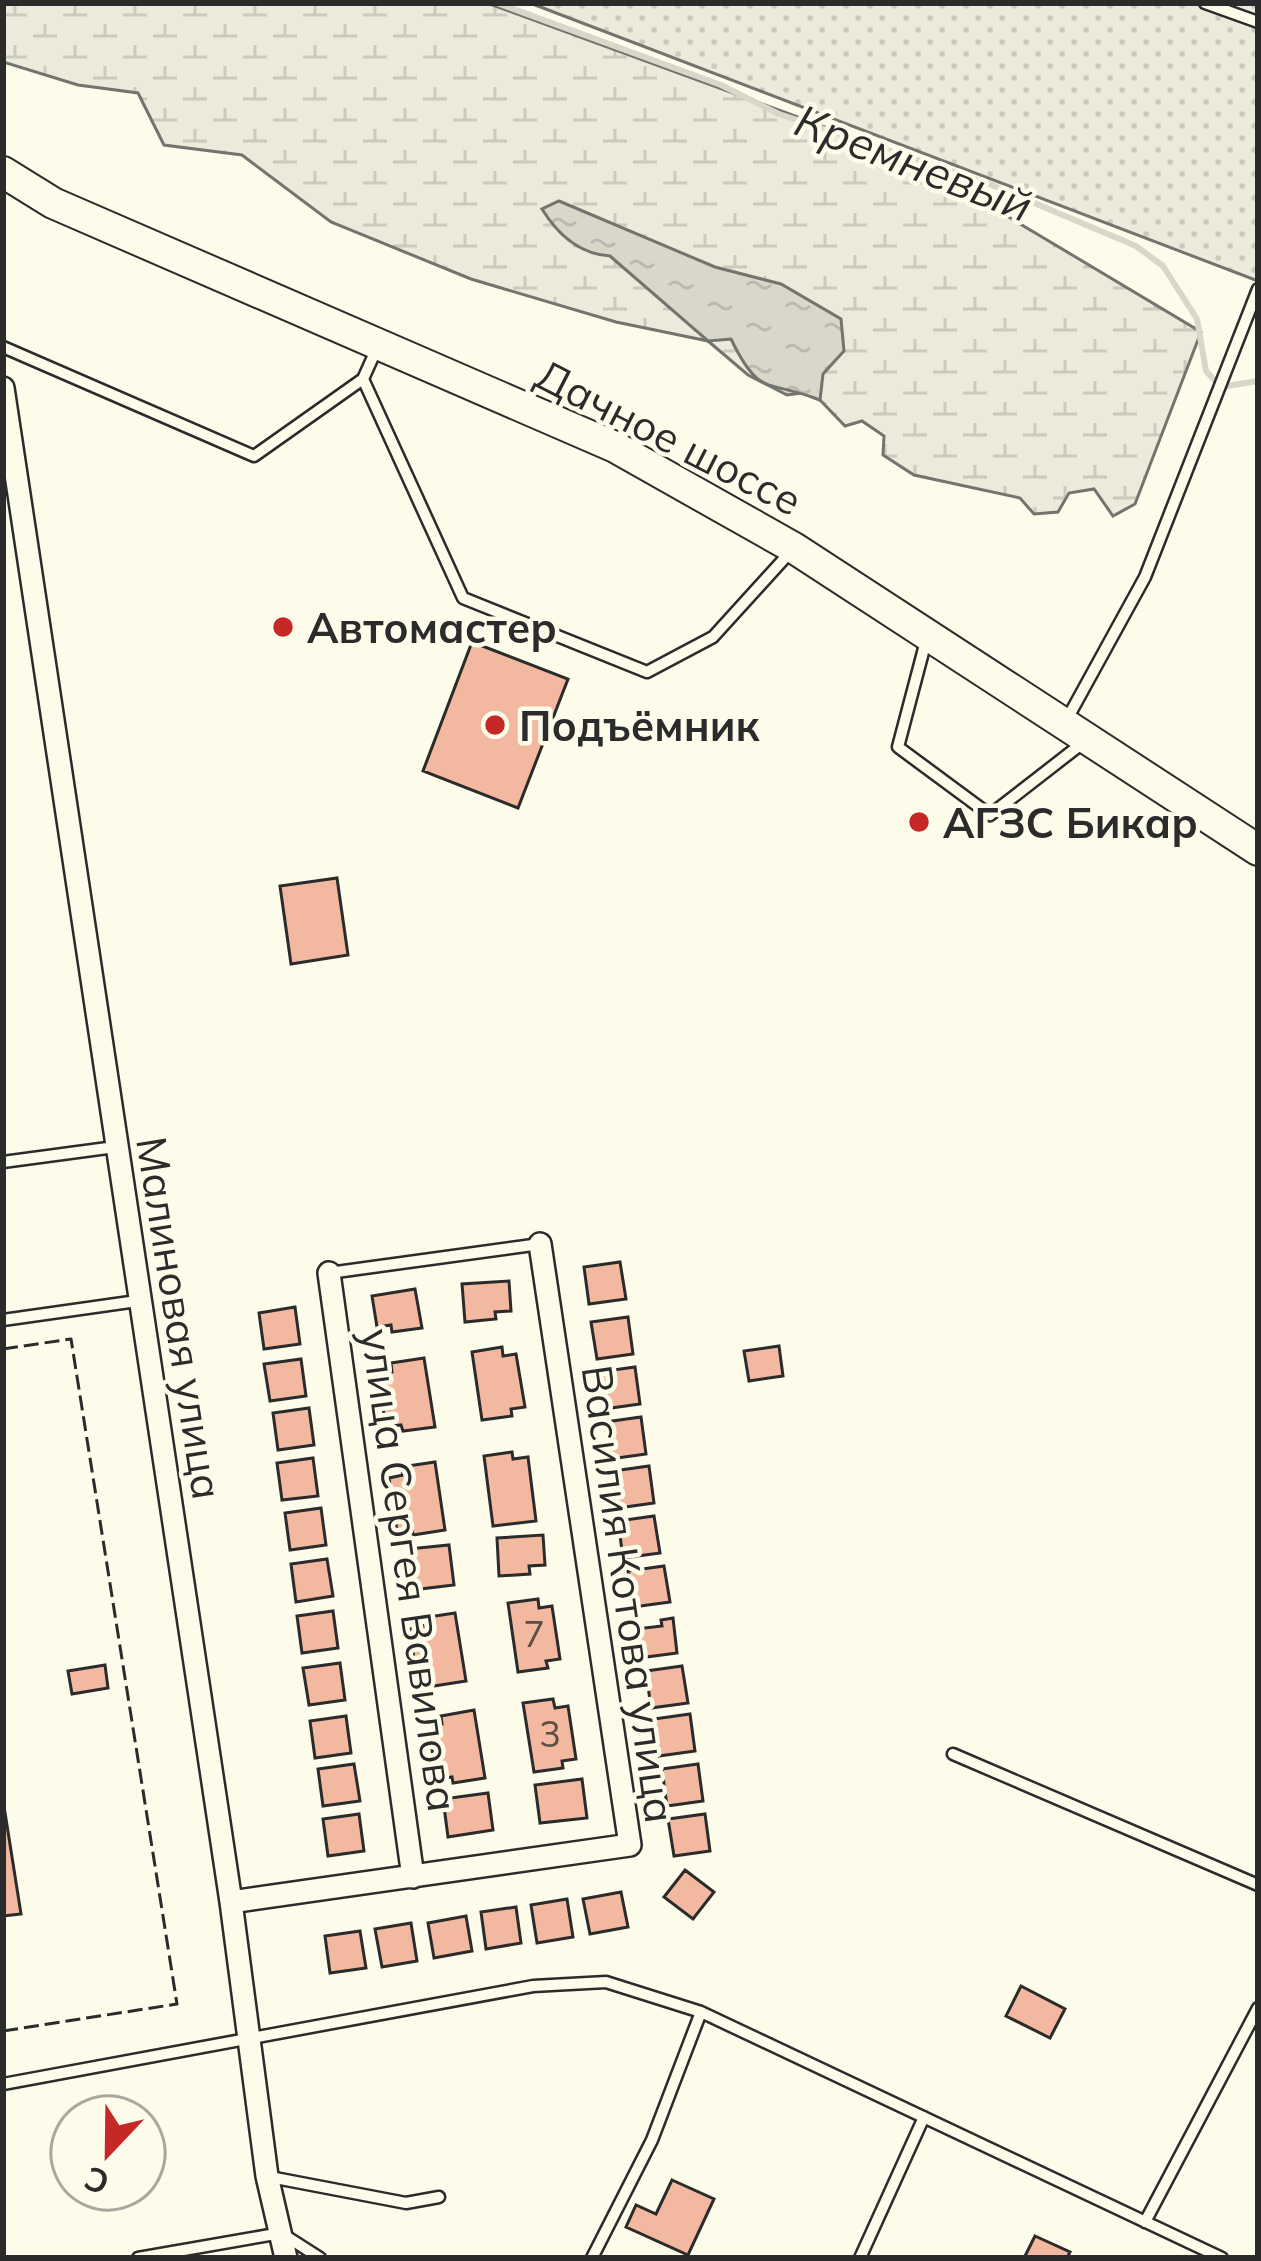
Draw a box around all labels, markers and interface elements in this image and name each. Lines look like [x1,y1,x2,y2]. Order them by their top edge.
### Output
water label: Кремневый [788,91,1040,233]
street label: Дачное шоссе [527,347,811,527]
place label: Автомастер [307,601,557,654]
marker: Автомастер [270,614,296,640]
place label: Подъёмник [519,699,760,752]
marker: Подъёмник [482,712,508,738]
place label: АГЗС Бикар [943,796,1198,849]
marker: АГЗС Бикар [906,809,932,835]
street label: Малиновая улица [125,1133,235,1503]
street label: улица Сергея Вавилова [350,1325,470,1815]
street label: Василия Котова улица [571,1362,687,1826]
house number: 7 [523,1611,545,1656]
house number: 3 [539,1711,561,1756]
north arrow [48,2093,168,2213]
text: С [78,2158,115,2205]

